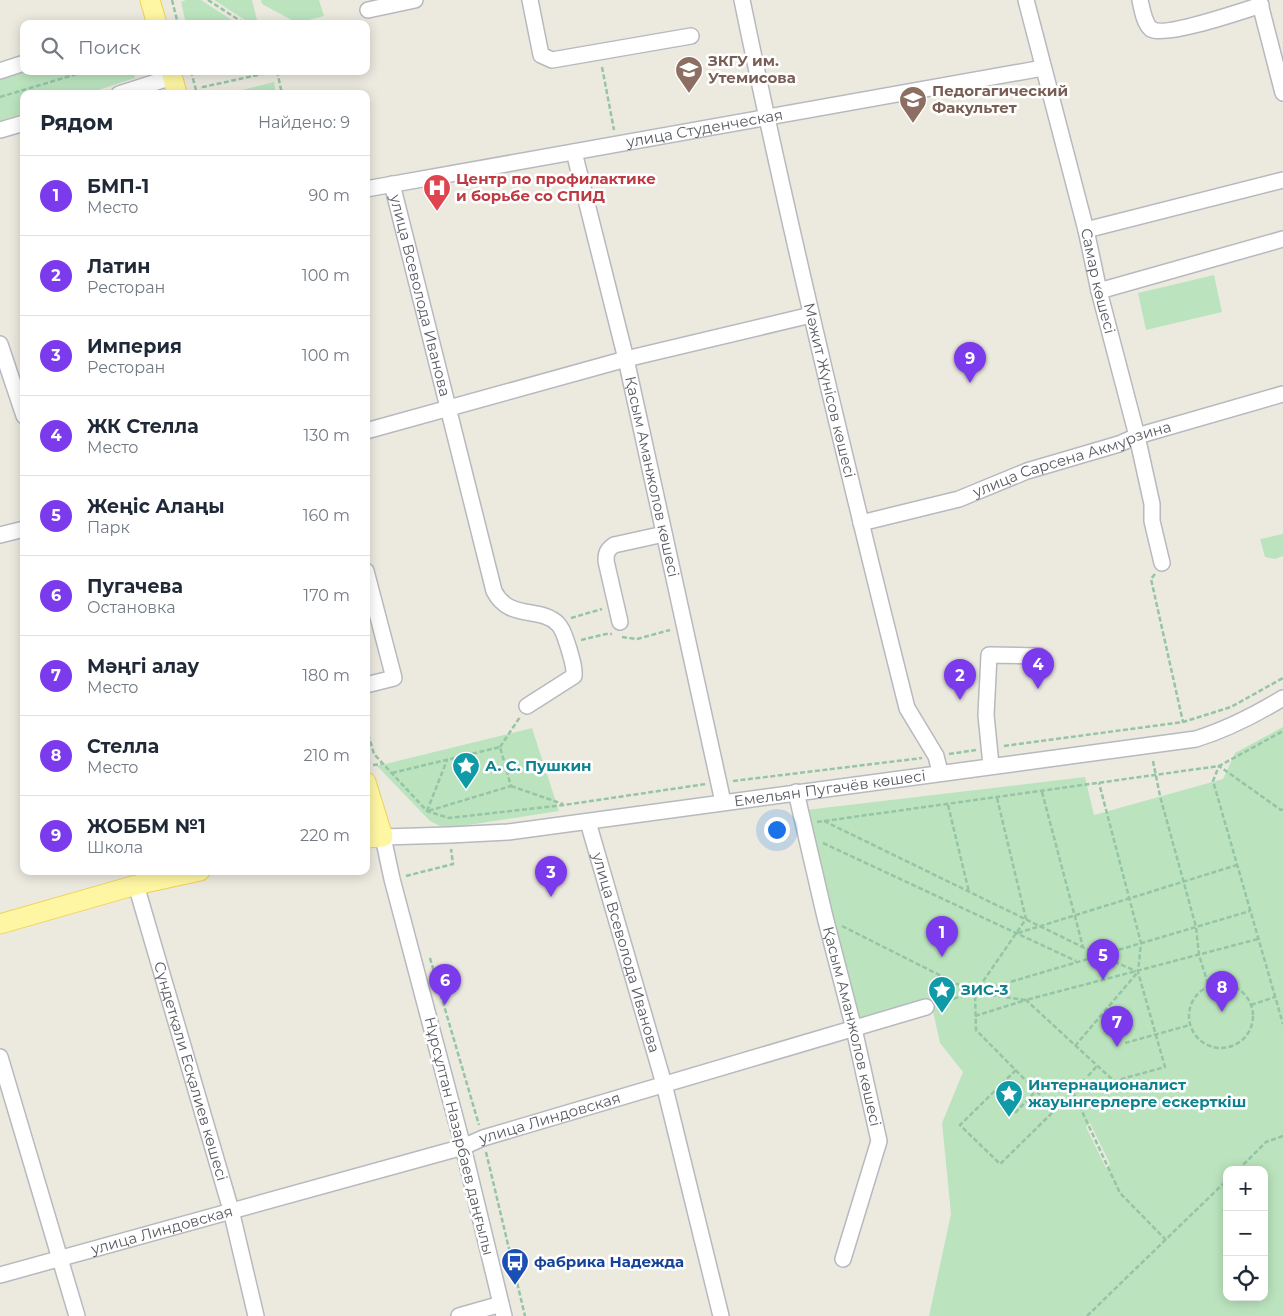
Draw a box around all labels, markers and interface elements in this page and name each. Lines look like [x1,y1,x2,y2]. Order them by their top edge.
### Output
search box [20,20,370,75]
icon: search [38,34,66,62]
text: Поиск [78,36,141,59]
place label: ЗКГУ им. Утемисова [707,51,796,87]
school or university icon: ЗКГУ им. Утемисова [674,55,704,94]
place label: Педогагический Факультет [932,81,1068,117]
school or university icon: Педогагический Факультет [898,85,928,124]
street label: улица Студенческая [624,105,784,151]
text: Рядом [40,110,113,135]
text: Найдено: 9 [258,113,350,132]
place label: Центр по профилактике и борьбе со СПИД [456,169,656,205]
hospital icon: Центр по профилактике и борьбе со СПИД [422,173,452,212]
text: БМП-1 [87,175,149,198]
text: 1 [53,186,59,205]
text: 90 m [308,186,350,205]
street label: улица Всеволода Иванова [386,192,455,398]
text: Место [87,198,139,217]
street label: Самар көшесі [1077,226,1120,336]
text: Латин [87,255,151,278]
text: 2 [51,266,61,285]
text: 100 m [302,266,350,285]
text: Ресторан [87,278,165,297]
street label: Мәжит Жүнісов көшесі [800,301,860,480]
text: Империя [87,335,182,358]
pin: 9 [954,342,986,383]
text: 3 [51,346,61,365]
text: 100 m [302,346,350,365]
text: Ресторан [87,358,165,377]
street label: Қасым Аманжолов көшесі [621,374,684,579]
text: ЖК Стелла [87,415,199,438]
street label: улица Сарсена Акмурзина [969,417,1173,502]
text: 4 [50,426,62,445]
text: 130 m [303,426,350,445]
text: Место [87,438,139,457]
text: Жеңіс Алаңы [87,495,225,518]
text: 5 [51,506,61,525]
text: 160 m [303,506,350,525]
text: Парк [87,518,130,537]
text: Пугачева [87,575,183,598]
text: 6 [51,586,61,605]
text: 170 m [303,586,350,605]
text: Остановка [87,598,176,617]
pin: 4 [1022,648,1054,689]
text: Мәңгі алау [87,655,199,678]
pin: 2 [944,659,976,700]
text: 7 [51,666,61,685]
text: 180 m [302,666,350,685]
text: Место [87,678,139,697]
text: Стелла [87,735,159,758]
text: 8 [51,746,61,765]
text: 210 m [303,746,350,765]
place icon: А. С. Пушкин [451,751,481,790]
place label: А. С. Пушкин [485,756,592,775]
text: Место [87,758,139,777]
street label: Емельян Пугачёв көшесі [733,766,927,810]
text: ЖОББМ №1 [87,815,206,838]
your location [764,817,790,843]
text: 9 [51,826,61,845]
text: 220 m [300,826,350,845]
text: Школа [87,838,143,857]
street label: улица Всеволода Иванова [588,849,664,1055]
pin: 3 [535,856,567,897]
pin: 1 [926,916,958,957]
street label: Қасым Аманжолов көшесі [819,924,885,1128]
pin: 5 [1087,939,1119,980]
street label: Сүндетқали Есқалиев көшесі [150,959,232,1183]
pin: 6 [429,964,461,1005]
pin: 8 [1206,971,1238,1012]
place icon: ЗИС-3 [927,975,957,1014]
place label: ЗИС-3 [960,980,1008,999]
pin: 7 [1101,1006,1133,1047]
street label: Нұрсұлтан Назарбаев даңғылы [421,1015,498,1257]
place label: Интернационалист жауынгерлерге ескерткіш [1028,1075,1246,1111]
place icon: Интернационалист жауынгерлерге ескерткіш [994,1079,1024,1118]
street label: улица Линдовская [476,1088,623,1148]
map controls [1223,1166,1268,1301]
button: + [1223,1166,1268,1211]
street label: улица Линдовская [88,1201,235,1259]
button: − [1223,1211,1268,1256]
bus stop icon: фабрика Надежда [500,1247,530,1286]
place label: фабрика Надежда [534,1252,684,1271]
button: locate [1223,1256,1268,1301]

